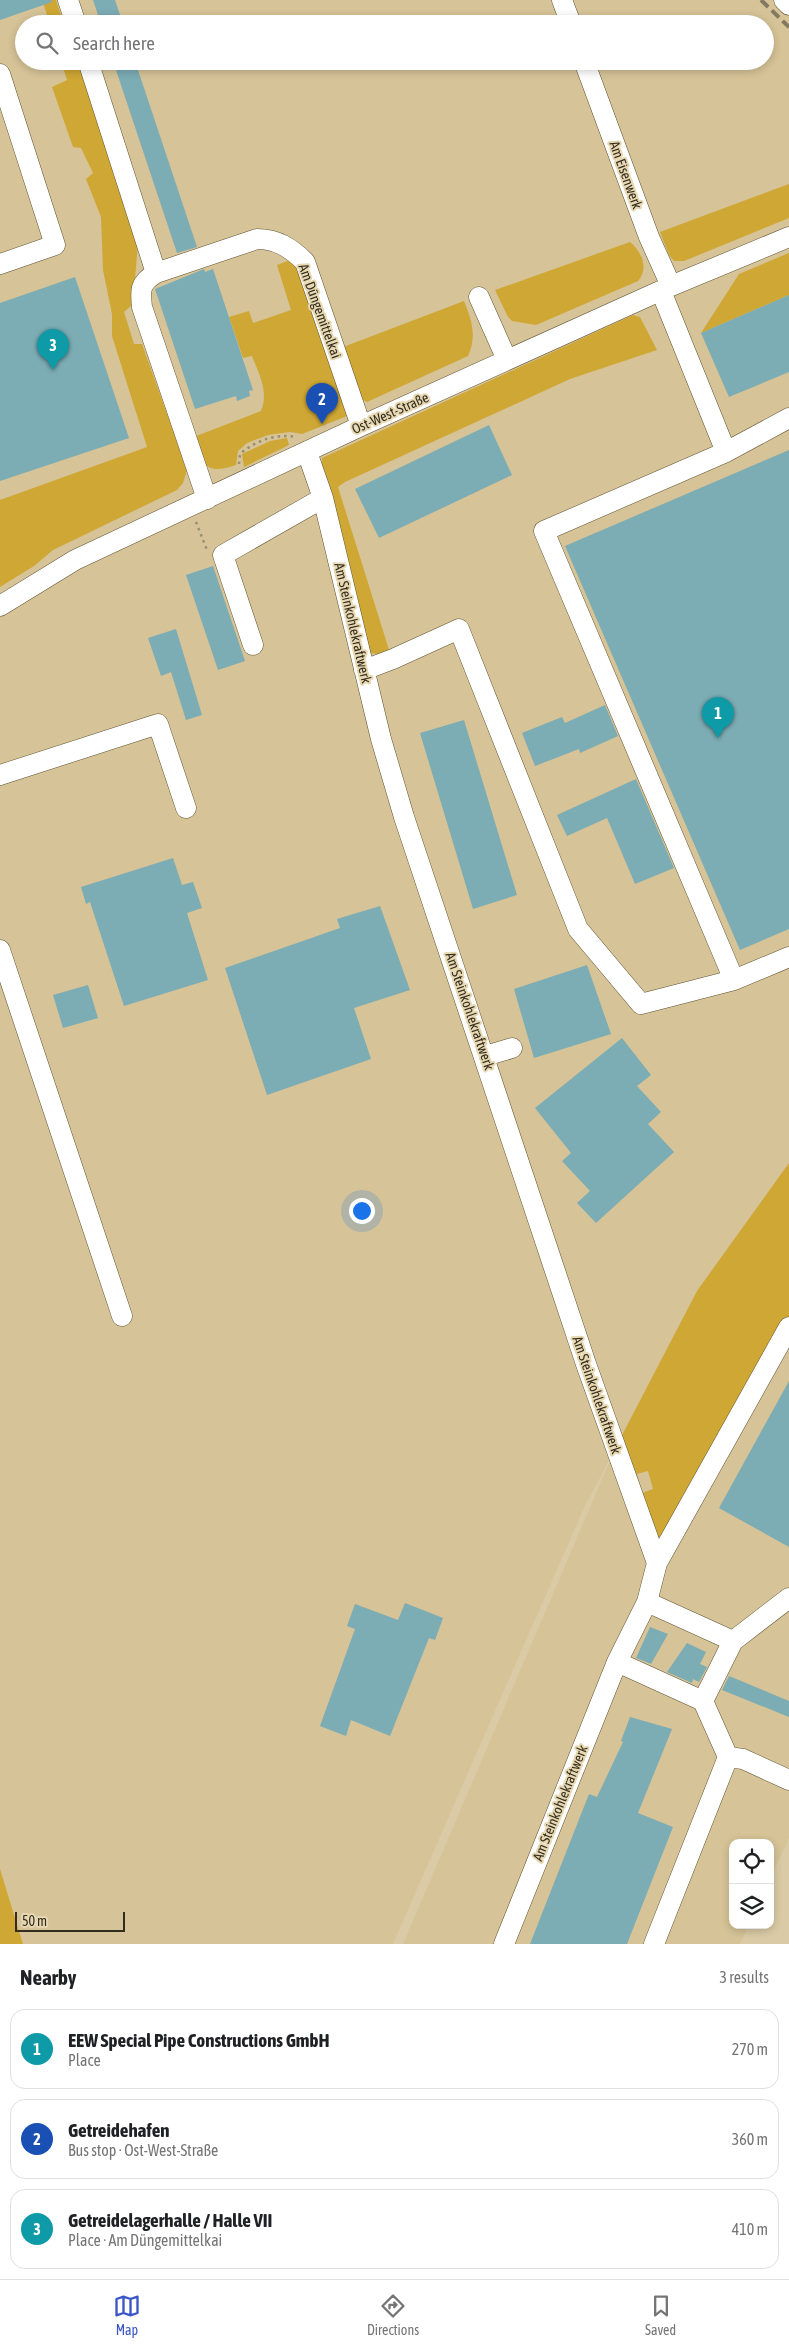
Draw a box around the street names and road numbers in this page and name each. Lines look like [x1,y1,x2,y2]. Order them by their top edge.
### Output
street label: Am Eisenwerk [606,139,646,211]
street label: Am Düngemittelkai [295,261,345,361]
street label: Ost-West-Straße [349,389,431,437]
street label: Am Steinkohlekraftwerk [331,561,375,685]
street label: Am Steinkohlekraftwerk [442,950,498,1072]
street label: Am Steinkohlekraftwerk [569,1334,625,1456]
street label: Am Steinkohlekraftwerk [529,1743,591,1863]

